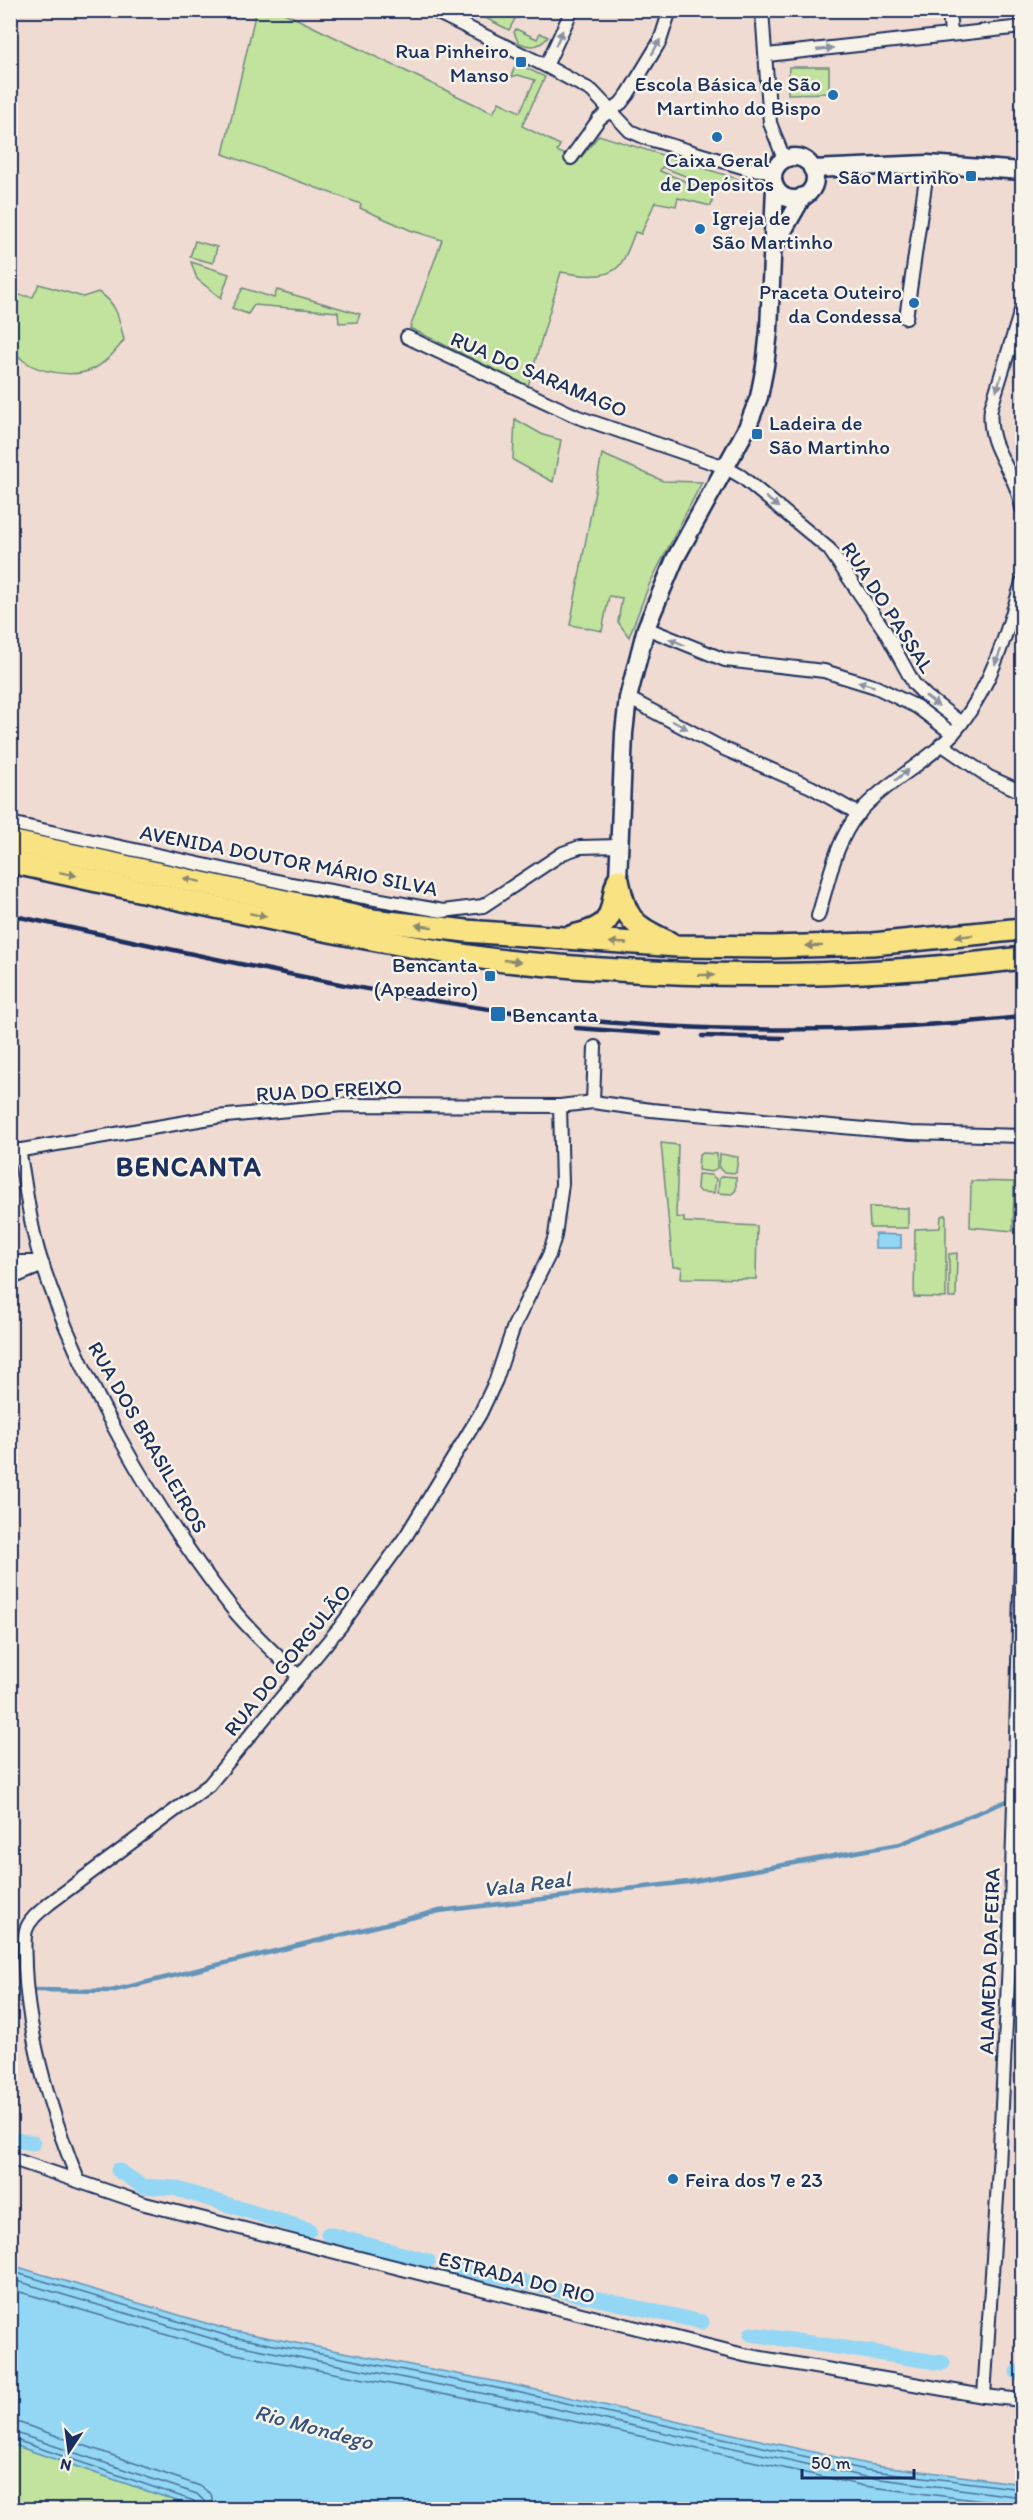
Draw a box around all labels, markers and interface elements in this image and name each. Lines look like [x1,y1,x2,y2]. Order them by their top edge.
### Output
one-way arrow [553,29,563,47]
place label: Rua Pinheiro Manso [395,38,509,87]
one-way arrow [651,38,661,55]
one-way arrow [816,44,835,53]
marker: Rua Pinheiro Manso [514,55,528,69]
place label: Escola Básica de São Martinho do Bispo [635,71,821,120]
marker: Escola Básica de São Martinho do Bispo [826,88,840,102]
marker: Caixa Geral de Depósitos [710,130,724,144]
place label: Caixa Geral de Depósitos [660,147,774,196]
place label: São Martinho [838,164,959,189]
marker: São Martinho [964,169,978,183]
place label: Igreja de São Martinho [712,205,833,254]
marker: Igreja de São Martinho [693,222,707,236]
place label: Praceta Outeiro da Condessa [759,279,902,328]
marker: Praceta Outeiro da Condessa [907,296,921,310]
street label: RUA DO SARAMAGO [447,325,631,423]
one-way arrow [994,374,1003,392]
place label: Ladeira de São Martinho [769,410,890,459]
marker: Ladeira de São Martinho [750,427,764,441]
one-way arrow [764,495,780,508]
street label: RUA DO PASSAL [836,537,940,678]
one-way arrow [669,637,686,646]
one-way arrow [992,649,1002,667]
one-way arrow [857,679,875,689]
one-way arrow [924,694,940,707]
one-way arrow [672,720,689,730]
one-way arrow [895,770,910,782]
street label: AVENIDA DOUTOR MÁRIO SILVA [138,819,441,901]
one-way arrow [58,870,77,879]
one-way arrow [182,875,201,885]
one-way arrow [249,911,268,920]
one-way arrow [414,921,433,931]
one-way arrow [955,931,974,941]
one-way arrow [609,938,628,947]
one-way arrow [805,941,824,950]
place label: Bencanta (Apeadeiro) [374,952,478,1001]
one-way arrow [503,956,522,966]
marker: Bencanta (Apeadeiro) [483,969,497,983]
one-way arrow [697,970,716,980]
place label: Bencanta [512,1002,598,1027]
marker: Bencanta [489,1005,507,1023]
street label: RUA DO FREIXO [255,1074,403,1106]
district label: BENCANTA [116,1150,262,1183]
street label: RUA DOS BRASILEIROS [83,1337,213,1537]
street label: RUA DO GORGULÃO [218,1579,356,1741]
water label: Vala Real [482,1865,574,1903]
street label: ALAMEDA DA FEIRA [973,1867,1005,2055]
place label: Feira dos 7 e 23 [685,2167,823,2192]
marker: Feira dos 7 e 23 [666,2172,680,2186]
street label: ESTRADA DO RIO [436,2245,598,2309]
water label: Rio Mondego [252,2398,377,2456]
north arrow [39,2421,99,2481]
scale bar [802,2442,914,2480]
text: 50 m [811,2452,851,2474]
text: N [58,2455,73,2476]

